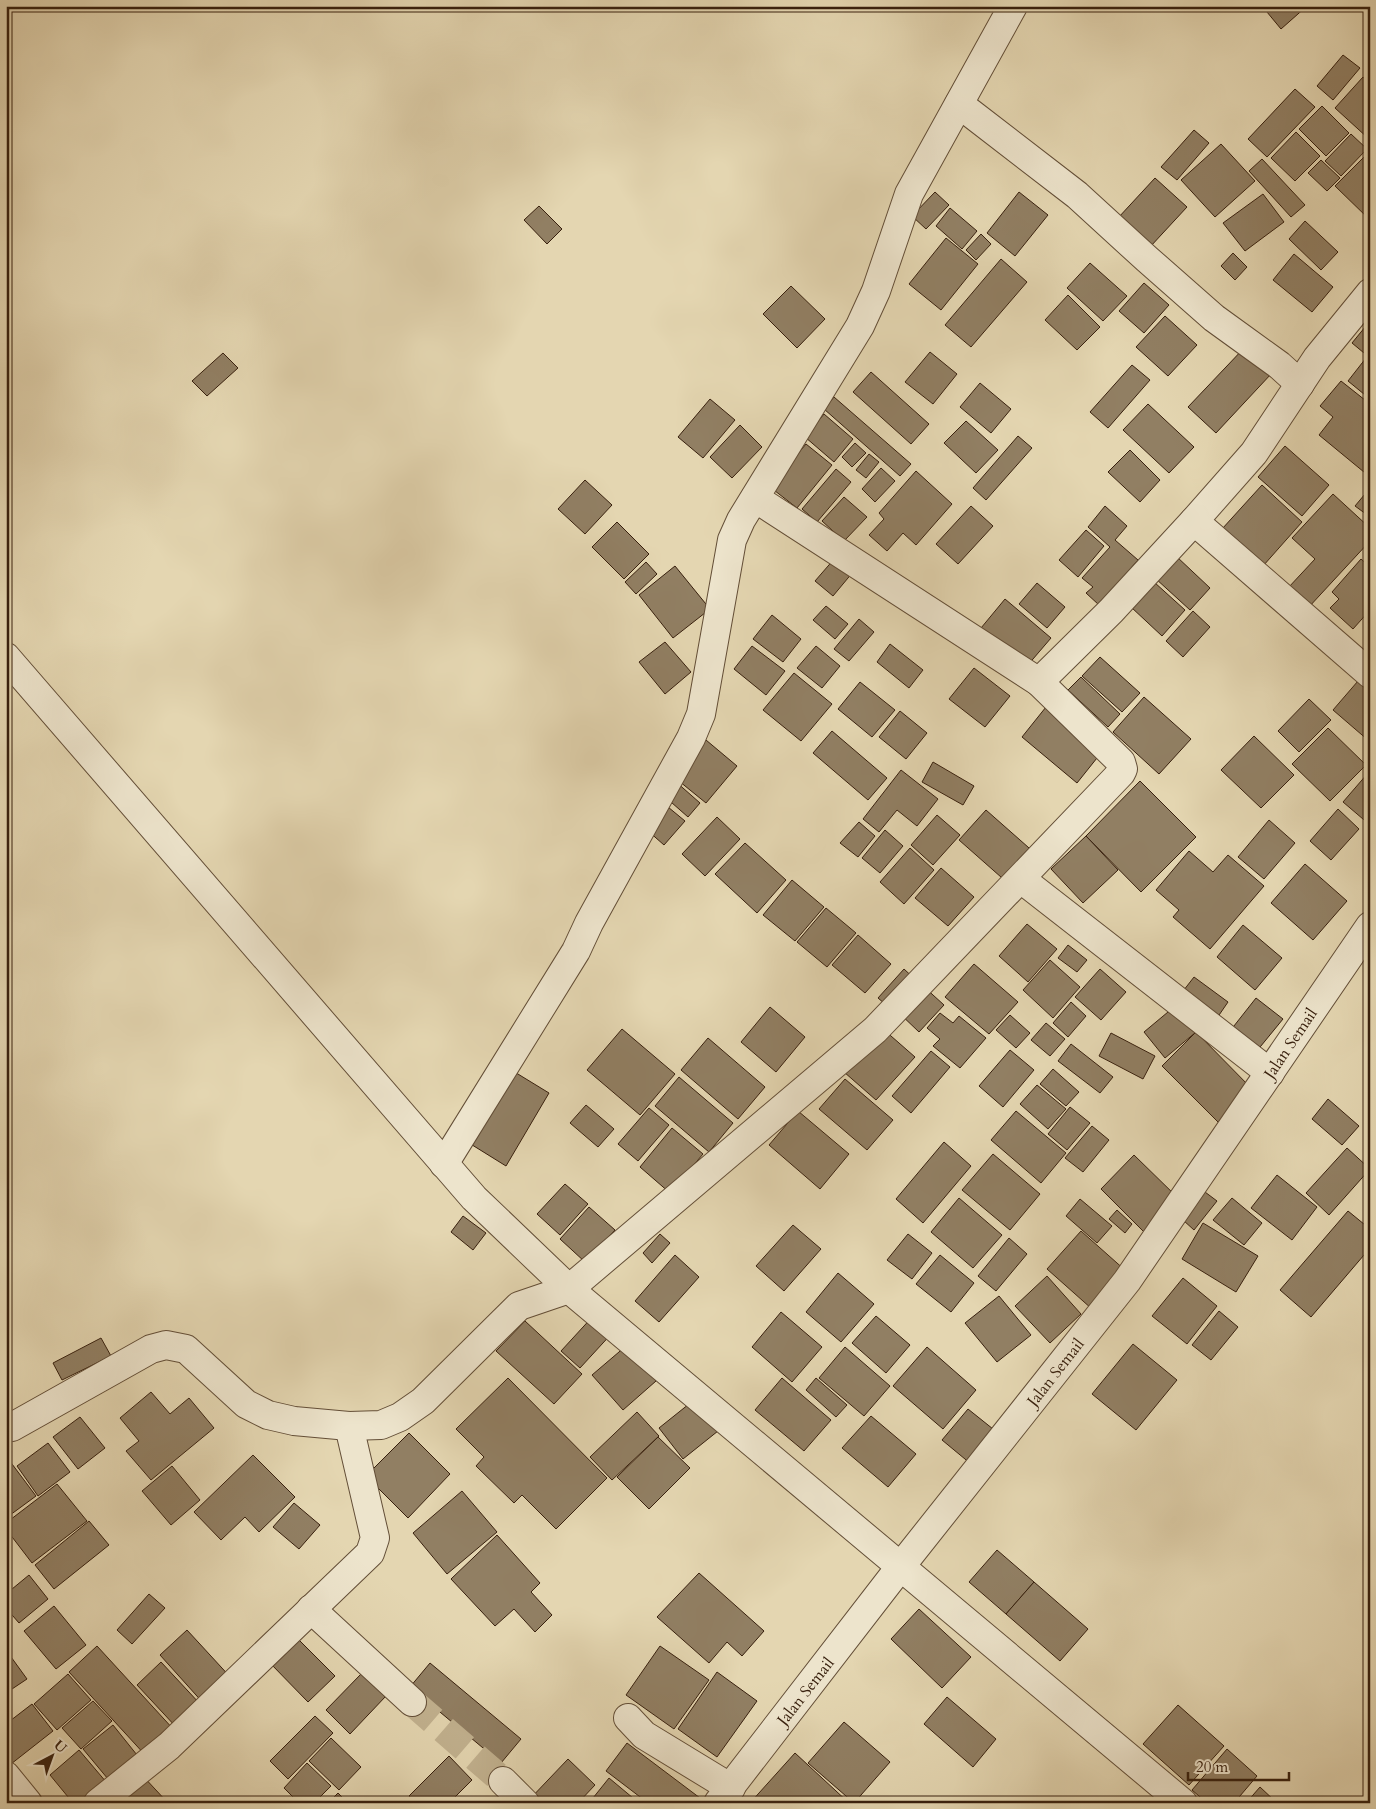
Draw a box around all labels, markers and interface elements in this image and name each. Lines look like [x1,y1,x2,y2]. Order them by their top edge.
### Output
street label: Jalan Semail [1258,1004,1323,1085]
street label: Jalan Semail [1021,1334,1089,1413]
street label: Jalan Semail [771,1653,839,1732]
north arrow [28,1732,78,1782]
text: U [50,1736,71,1758]
scale bar [1188,1749,1290,1781]
text: 20 m [1196,1757,1228,1777]

